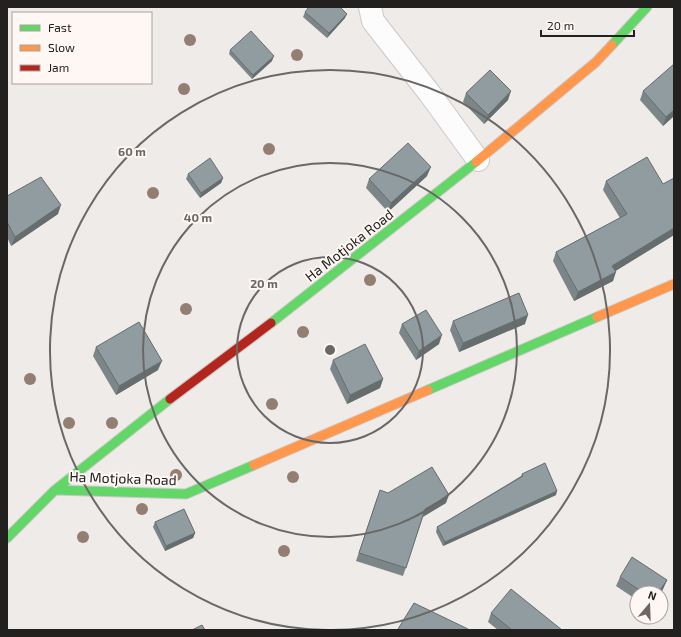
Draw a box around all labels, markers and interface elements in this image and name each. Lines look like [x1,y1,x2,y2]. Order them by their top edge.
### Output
legend [12,12,152,84]
scale bar [541,12,634,38]
text: 20 m [547,18,574,32]
text: Fast [48,20,72,34]
text: Slow [48,40,75,54]
text: Jam [48,60,69,74]
text: 60 m [118,144,146,158]
street label: Ha Motjoka Road [301,205,397,285]
text: 40 m [184,210,212,224]
text: 20 m [250,276,278,290]
centre of rings [323,343,337,357]
street label: Ha Motjoka Road [69,468,177,488]
north arrow [629,585,669,625]
text: N [647,588,658,603]

